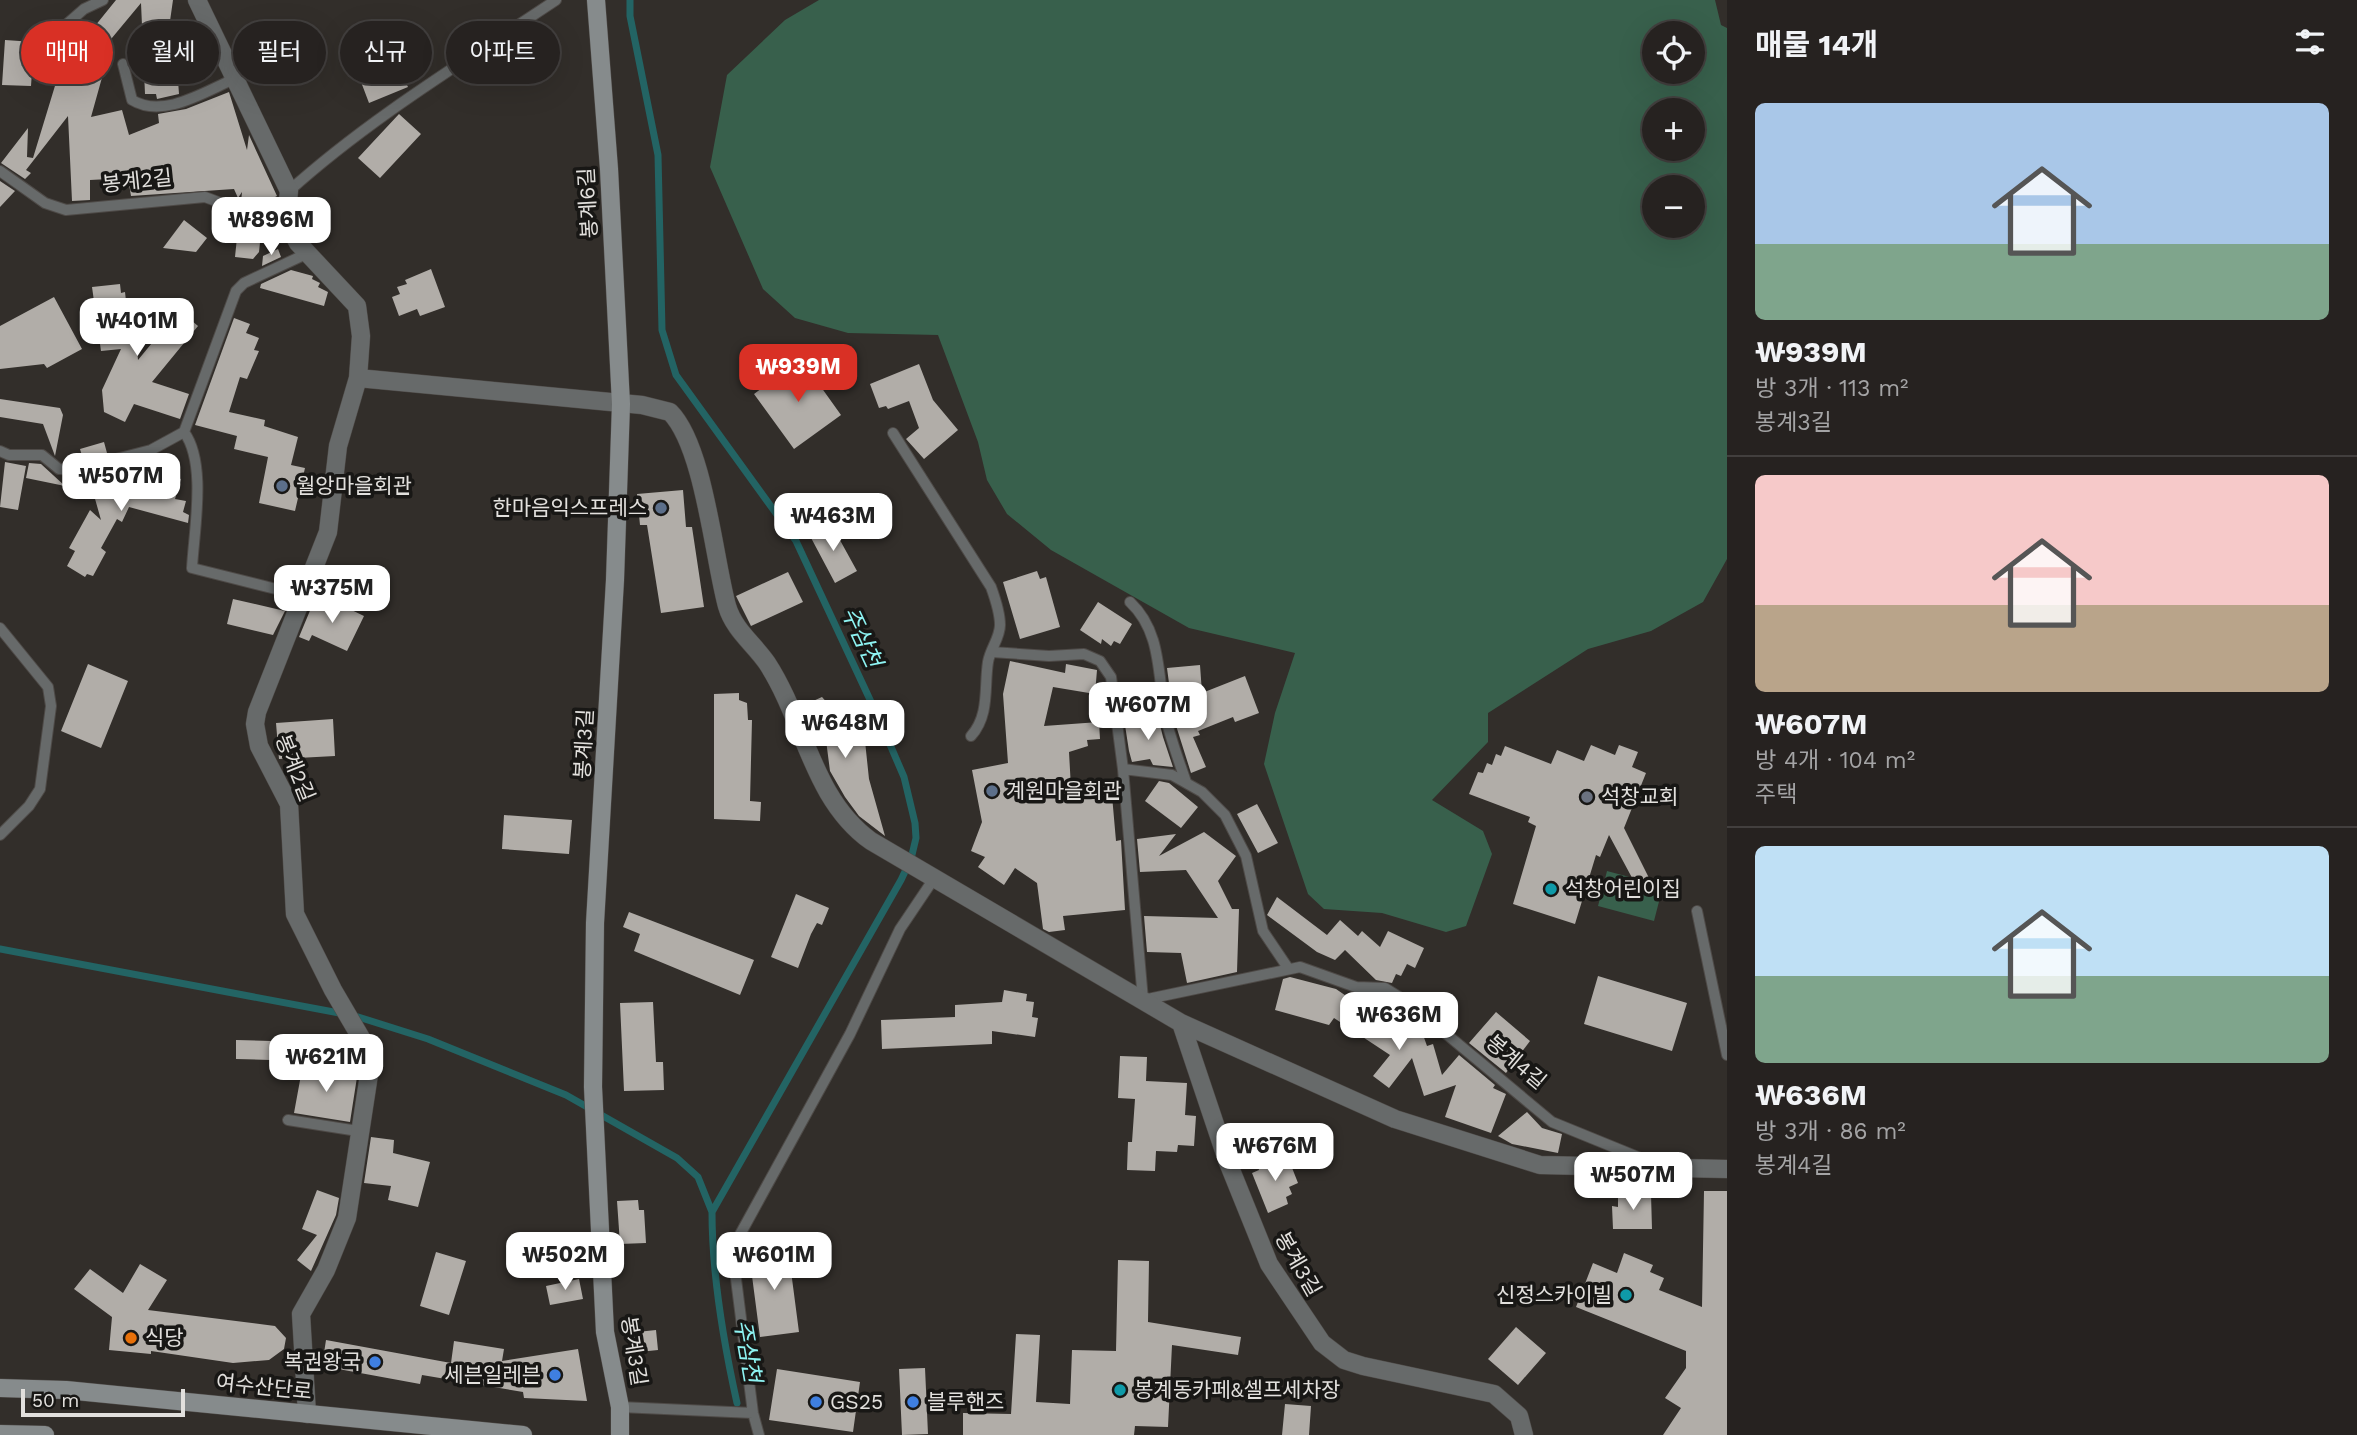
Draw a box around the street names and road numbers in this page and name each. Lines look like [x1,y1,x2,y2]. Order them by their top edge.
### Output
street label: 봉계2길 [101,164,173,197]
street label: 봉계6길 [573,167,602,239]
street label: 봉계3길 [569,708,598,780]
street label: 봉계2길 [271,731,320,805]
street label: 봉계4길 [1481,1029,1551,1094]
street label: 봉계3길 [1270,1227,1327,1300]
street label: 봉계3길 [617,1314,652,1388]
street label: 여수산단로 [215,1369,313,1404]

